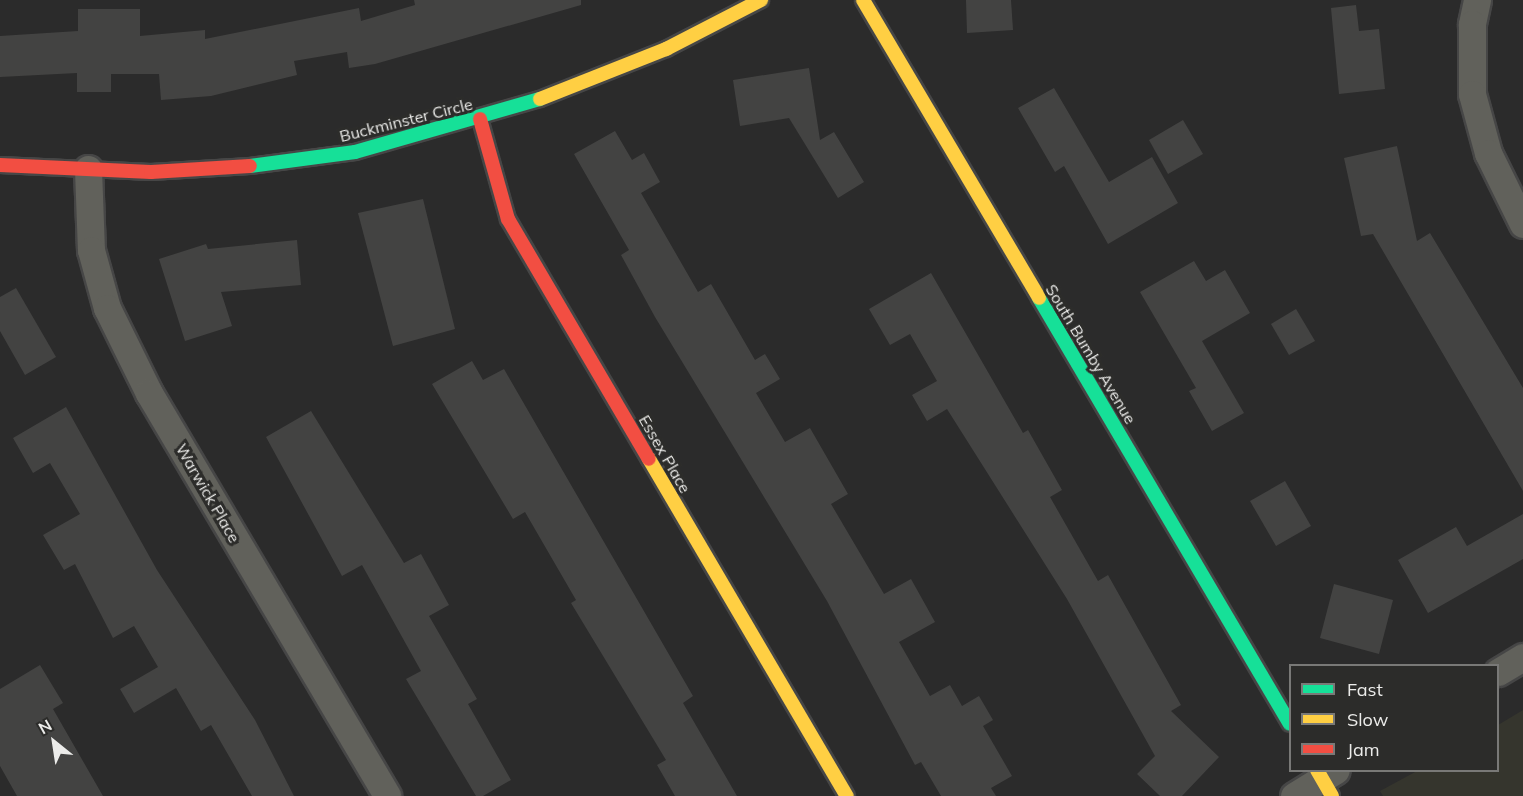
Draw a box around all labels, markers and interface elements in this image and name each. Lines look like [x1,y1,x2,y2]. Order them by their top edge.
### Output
street label: Buckminster Circle [337,94,475,146]
street label: South Bumby Avenue [1042,281,1140,427]
street label: Essex Place [635,412,695,496]
street label: Warwick Place [172,440,244,546]
legend [1289,664,1499,772]
text: Fast [1347,678,1383,701]
text: Slow [1347,708,1388,731]
north arrow [24,712,84,772]
text: N [35,715,55,738]
text: Jam [1347,738,1380,761]

